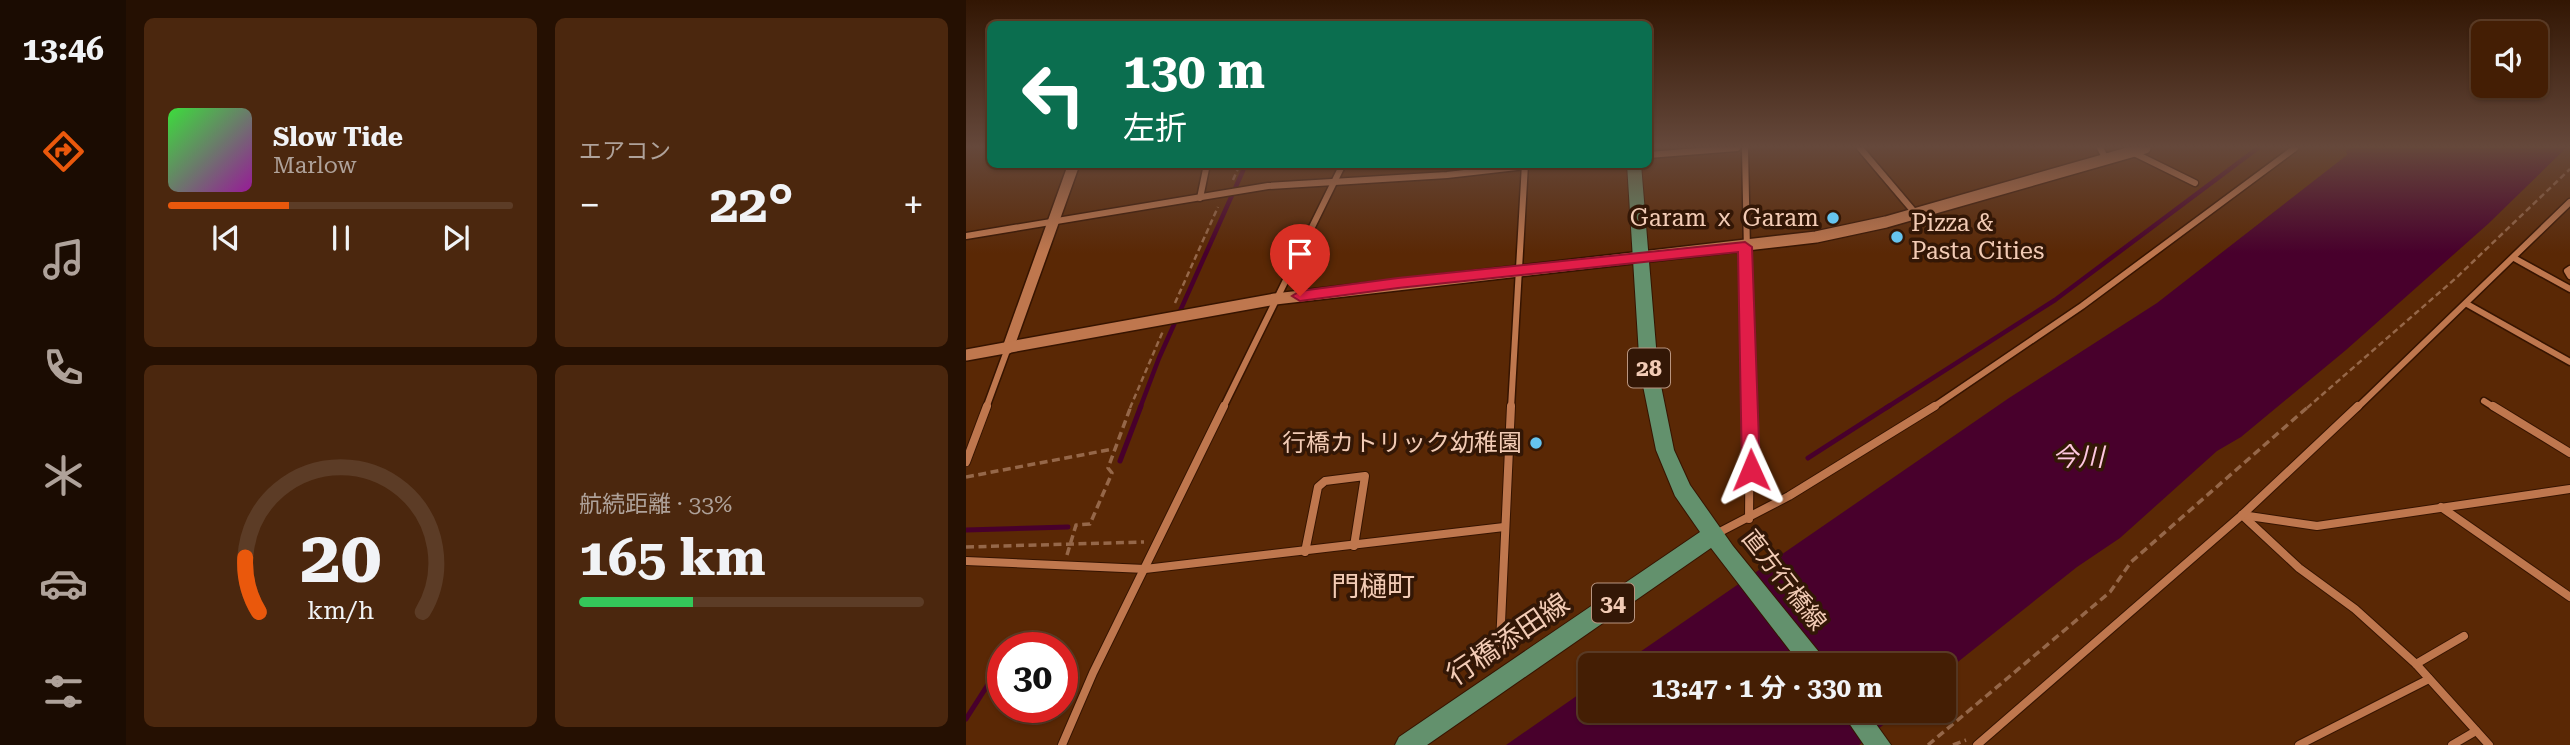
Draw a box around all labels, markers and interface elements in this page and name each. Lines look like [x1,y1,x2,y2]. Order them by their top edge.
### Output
map controls [2471,21,2548,98]
button: sound [2471,21,2548,98]
text: 13:46 [22,30,104,68]
text: 130 m [1123,43,1265,100]
icon: left [1008,49,1099,140]
text: 左折 [1123,109,1187,147]
text: Slow Tide [273,122,403,152]
icon: directions [39,127,88,176]
text: エアコン [579,138,671,165]
text: Marlow [273,152,356,179]
text: 22° [709,174,794,235]
text: − [579,183,600,227]
text: + [903,183,924,227]
place label: Garam ｘ Garam [1630,204,1819,232]
place label: Pizza & Pasta Cities [1911,209,2044,265]
marker: Garam ｘ Garam [1825,210,1841,226]
icon: previous [207,219,245,257]
icon: pause [322,219,360,257]
icon: next [437,219,475,257]
pin [1270,224,1330,296]
marker: Pizza & Pasta Cities [1889,229,1905,245]
icon: music [39,235,88,284]
icon: arrive [1281,235,1319,273]
icon: phone [39,343,88,392]
road number: 28 [1628,348,1670,388]
place label: 行橋カトリック幼稚園 [1282,429,1522,457]
position arrow [1714,433,1788,507]
marker: 行橋カトリック幼稚園 [1528,435,1544,451]
water label: 今川 [2052,442,2107,472]
icon: climate [39,451,88,500]
text: 航続距離 · 33% [579,491,732,518]
text: 20 [300,515,381,600]
street label: 直方行橋線 [1736,524,1832,636]
text: 165 km [579,527,766,588]
icon: car [39,559,88,608]
district label: 門樋町 [1331,570,1415,603]
road number: 34 [1592,583,1634,622]
street label: 行橋添田線 [1441,586,1575,692]
text: km/h [307,596,374,625]
speed limit sign: 30 [987,632,1078,723]
icon: filters [39,667,88,716]
text: 13:47 · 1 分 · 330 m [1651,673,1883,703]

